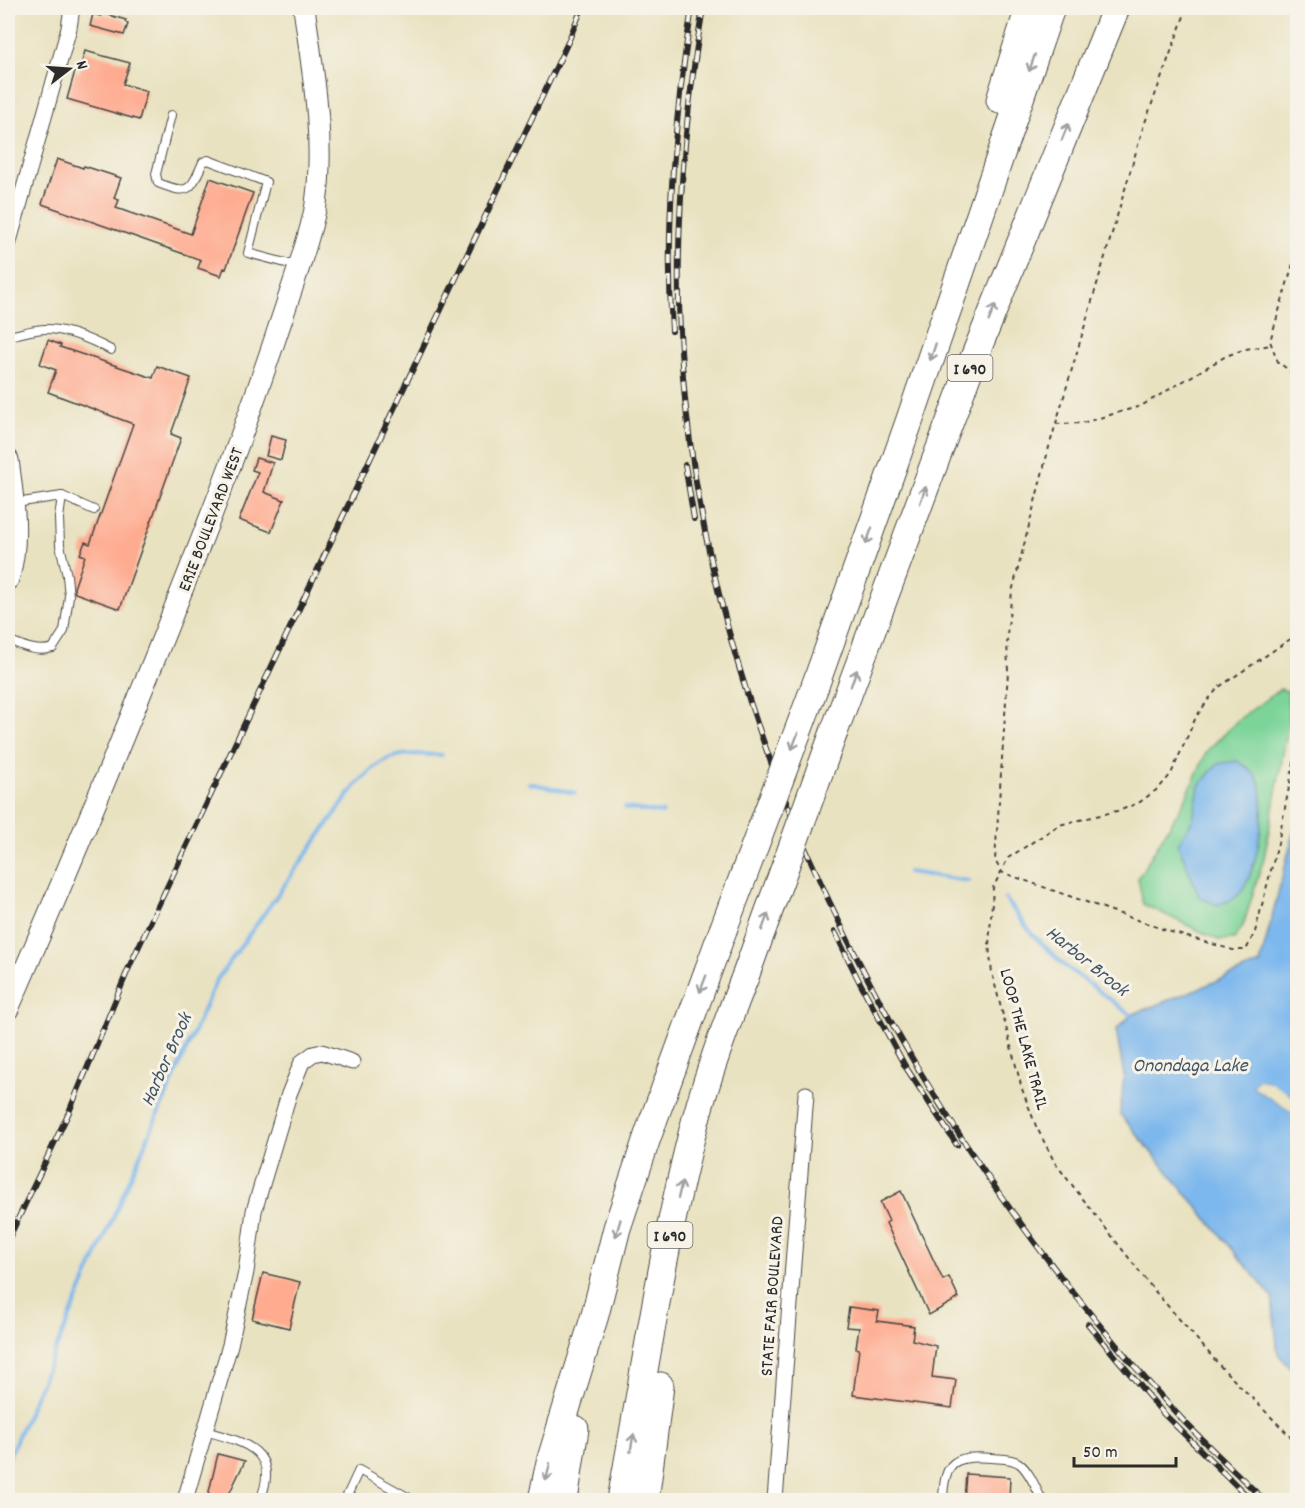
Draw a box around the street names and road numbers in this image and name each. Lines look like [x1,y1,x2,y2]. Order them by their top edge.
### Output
road number: I 690 [948,355,992,381]
street label: ERIE BOULEVARD WEST [173,444,251,595]
street label: LOOP THE LAKE TRAIL [992,966,1054,1114]
street label: STATE FAIR BOULEVARD [755,1215,792,1377]
road number: I 690 [648,1222,692,1248]

